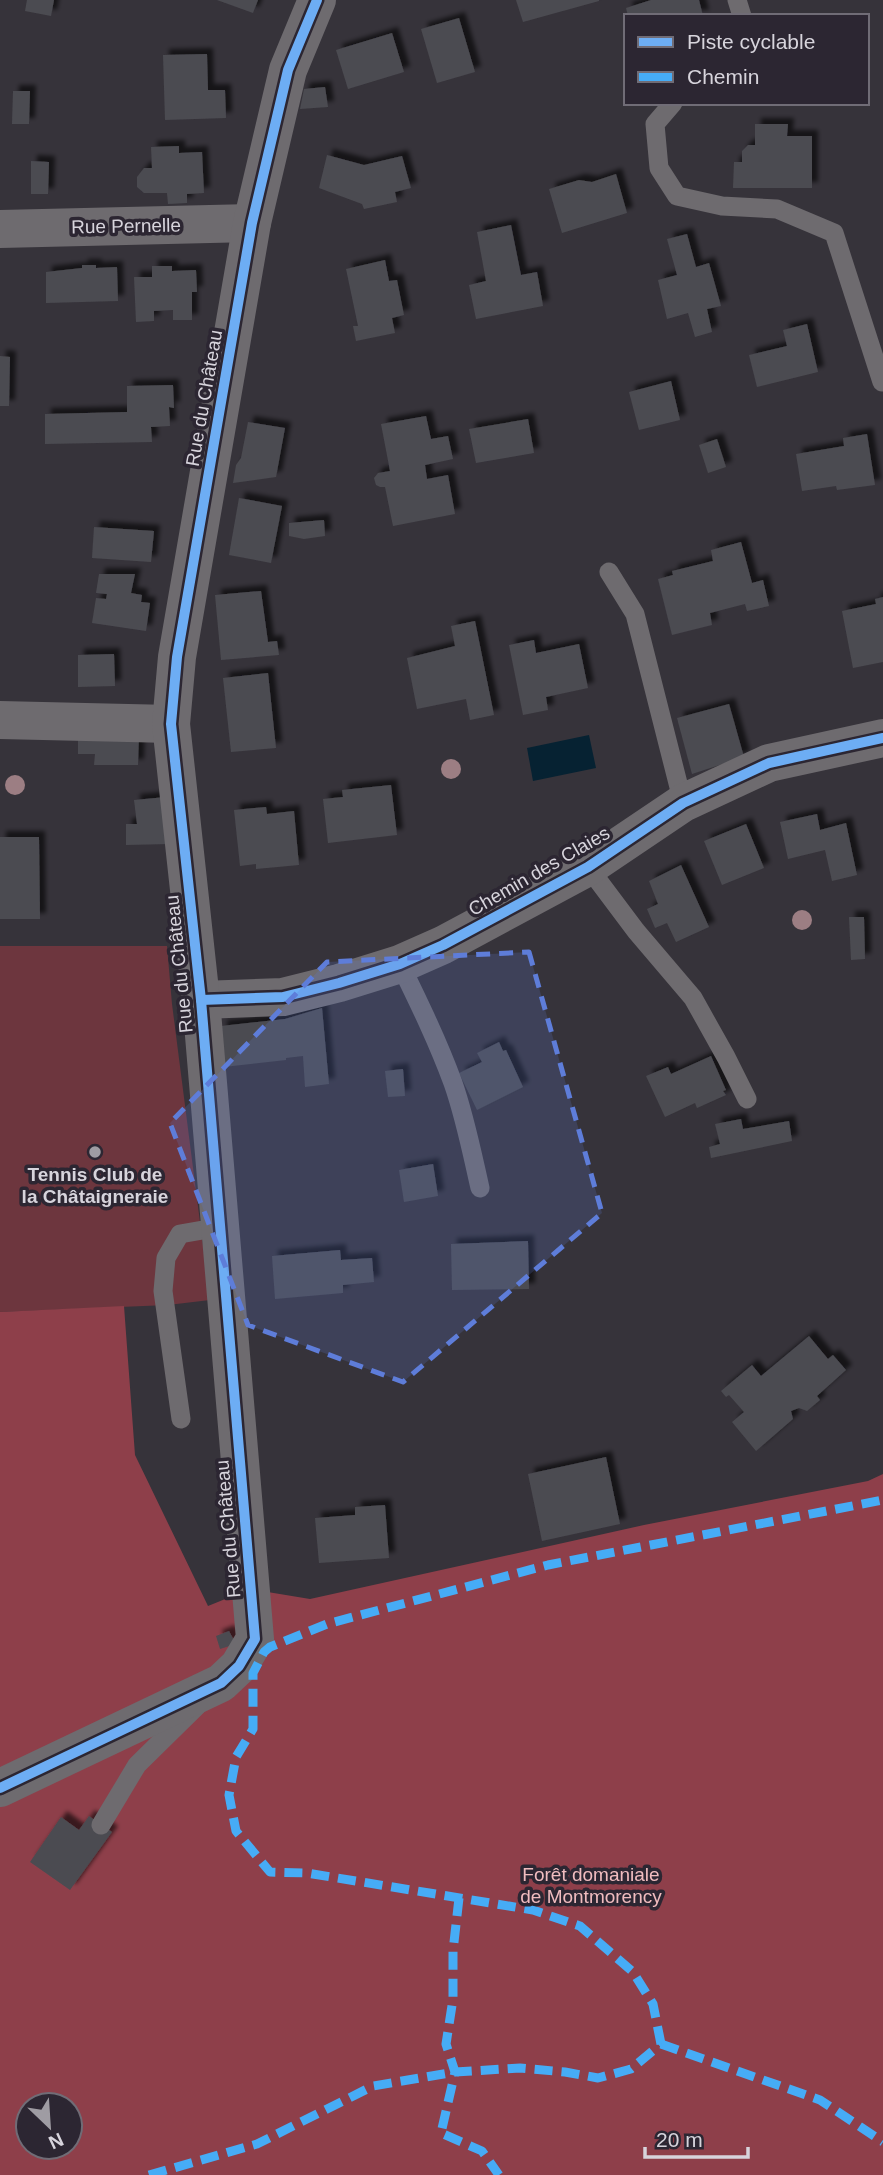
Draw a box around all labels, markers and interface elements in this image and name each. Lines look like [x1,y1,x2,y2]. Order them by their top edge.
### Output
legend [624,14,869,105]
text: Piste cyclable [687,30,815,53]
text: Chemin [687,65,759,88]
street label: Rue Pernelle [71,215,181,237]
street label: Rue du Château [182,328,226,468]
street label: Chemin des Claies [465,822,613,920]
street label: Rue du Château [161,894,197,1034]
marker: Tennis Club de la Châtaigneraie [87,1144,103,1160]
place label: Tennis Club de la Châtaigneraie [22,1164,168,1207]
street label: Rue du Château [212,1459,244,1599]
park label: Forêt domaniale de Montmorency [520,1864,662,1907]
north arrow [14,2091,84,2161]
scale bar [645,2116,748,2160]
text: 20 m [656,2128,703,2151]
text: N [45,2129,67,2153]

